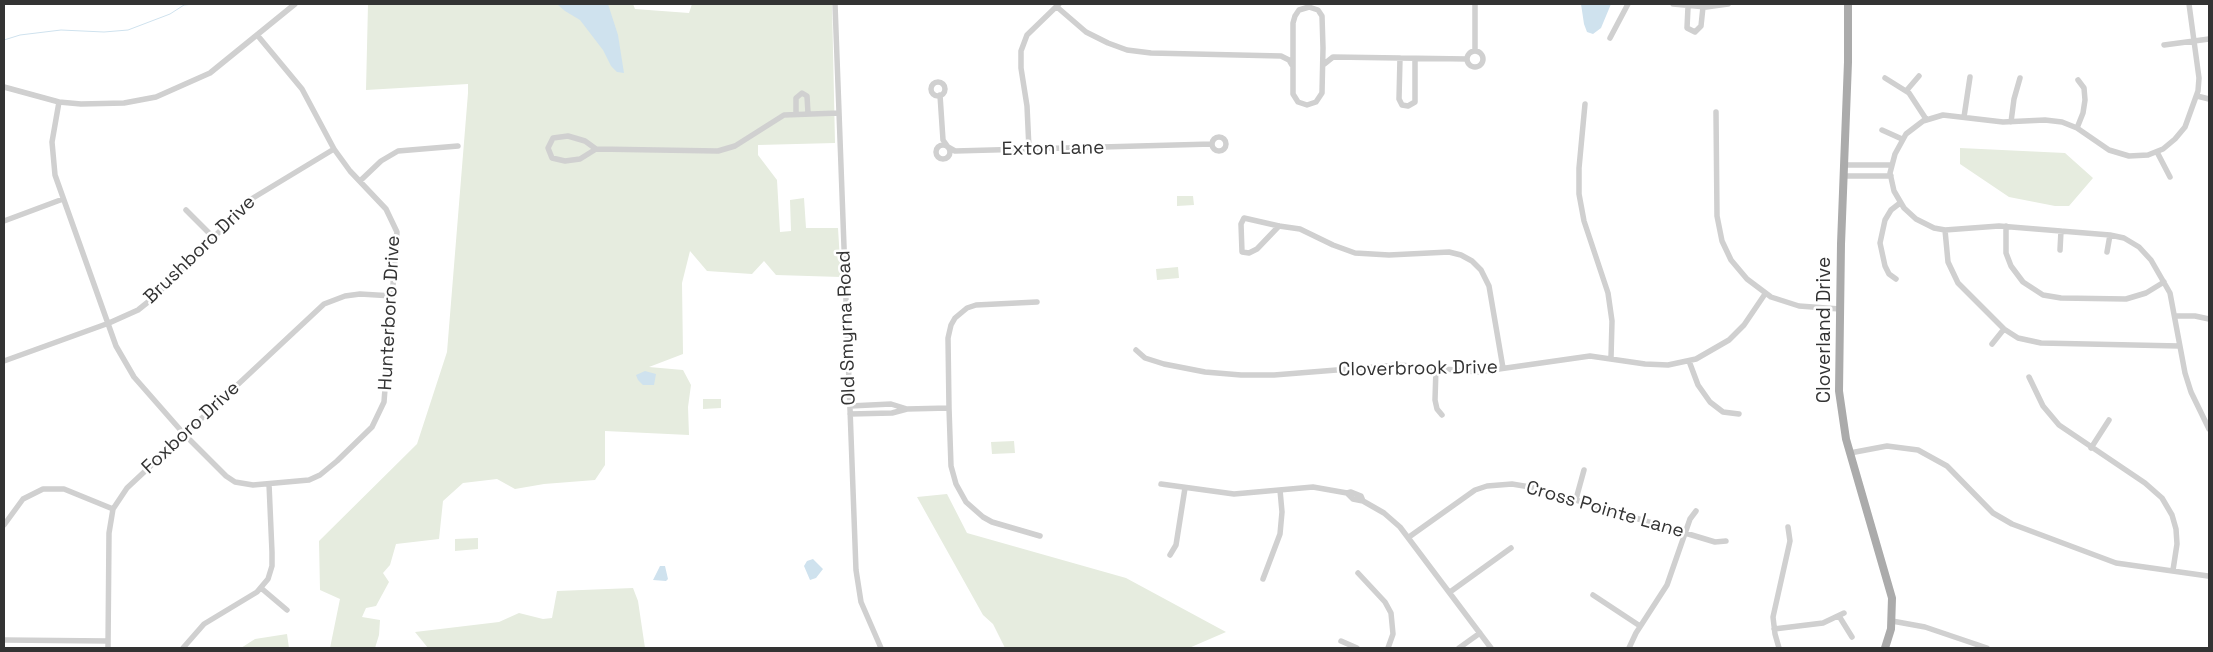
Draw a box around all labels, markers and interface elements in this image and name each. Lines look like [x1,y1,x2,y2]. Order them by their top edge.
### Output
street label: Exton Lane [1001,137,1105,161]
street label: Brushboro Drive [140,191,260,309]
street label: Hunterboro Drive [375,235,405,391]
street label: Old Smyrna Road [833,250,861,406]
street label: Cloverland Drive [1814,257,1836,403]
street label: Cloverbrook Drive [1338,356,1498,382]
street label: Foxboro Drive [137,377,245,479]
street label: Cross Pointe Lane [1523,477,1687,543]

